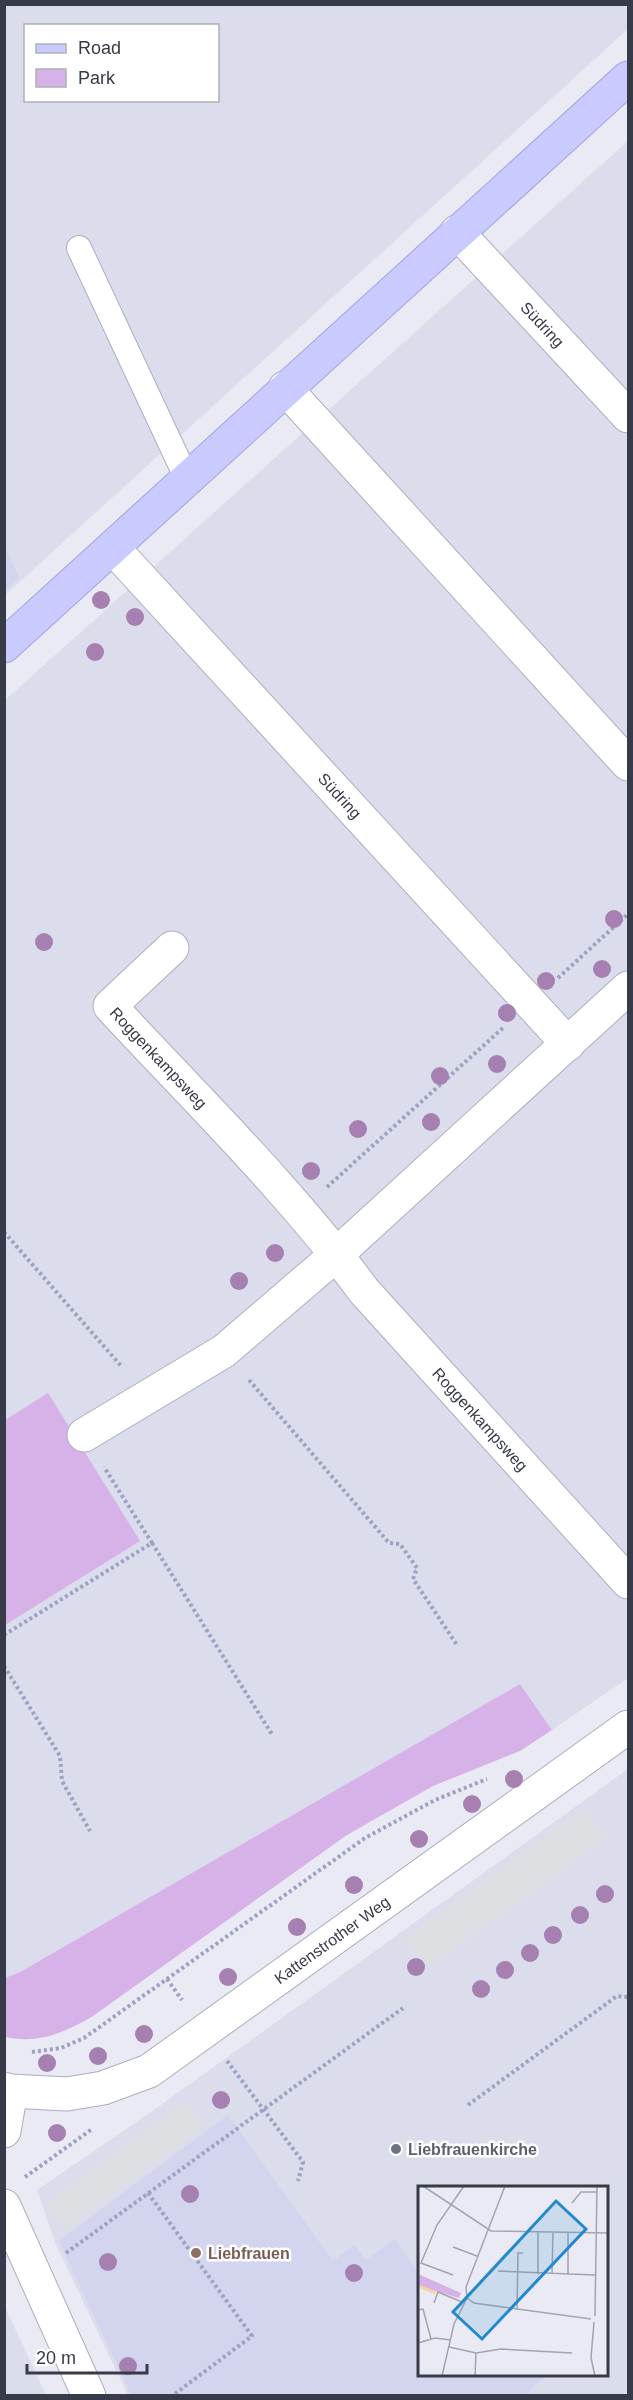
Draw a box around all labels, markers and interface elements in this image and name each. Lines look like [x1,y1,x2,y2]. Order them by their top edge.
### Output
legend [24,24,219,102]
text: Road [78,38,121,58]
text: Park [78,68,116,88]
street label: Südring [517,299,567,351]
street label: Südring [315,770,365,822]
street label: Roggenkampsweg [107,1004,210,1112]
street label: Roggenkampsweg [429,1365,531,1474]
street label: Kattenstrother Weg [271,1893,393,1987]
place label: Liebfrauenkirche [408,2141,537,2158]
marker: Liebfrauenkirche [389,2142,403,2156]
inset map [418,2186,609,2376]
place label: Liebfrauen [208,2245,290,2262]
marker: Liebfrauen [189,2246,203,2260]
scale bar [27,2337,147,2375]
text: 20 m [36,2348,76,2368]

